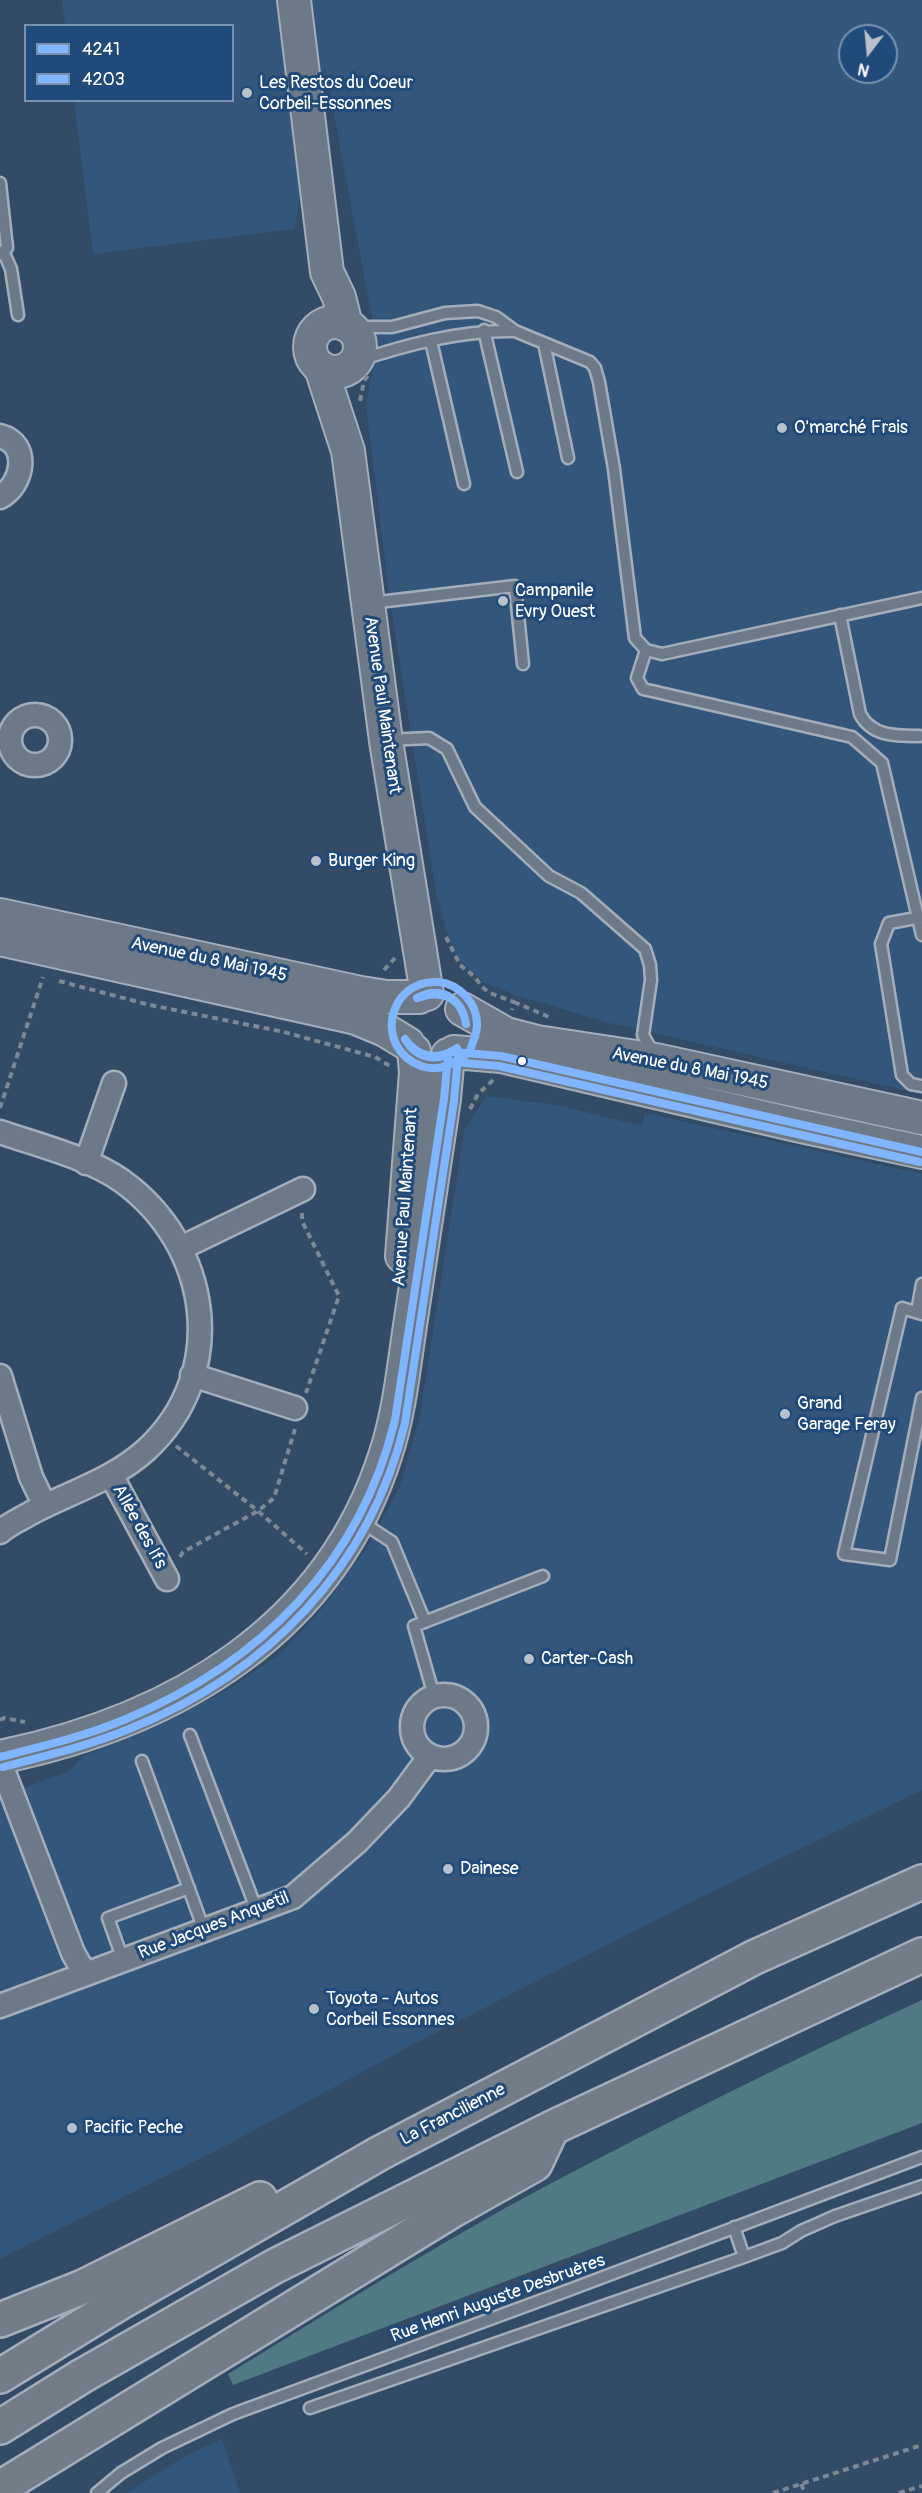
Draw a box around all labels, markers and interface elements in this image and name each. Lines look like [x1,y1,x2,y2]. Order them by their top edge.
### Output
legend [24,24,234,102]
north arrow [838,24,898,84]
text: 4241 [82,38,120,61]
text: N [856,58,872,80]
text: 4203 [82,68,125,91]
place label: Les Restos du Coeur Corbeil-Essonnes [259,72,413,115]
marker: Les Restos du Coeur Corbeil-Essonnes [240,86,254,100]
place label: O'marché Frais [794,417,908,439]
marker: O'marché Frais [775,421,789,435]
place label: Campanile Evry Ouest [515,580,595,622]
marker: Campanile Evry Ouest [496,594,510,608]
street label: Avenue Paul Maintenant [359,615,405,795]
place label: Burger King [328,850,415,872]
marker: Burger King [309,854,323,868]
street label: Avenue du 8 Mai 1945 [129,933,289,987]
street label: Avenue du 8 Mai 1945 [610,1043,770,1095]
unlabelled marker [516,1055,528,1067]
street label: Avenue Paul Maintenant [389,1107,423,1287]
place label: Grand Garage Feray [797,1393,896,1436]
marker: Grand Garage Feray [778,1407,792,1421]
street label: Allée des Ifs [107,1481,171,1573]
place label: Carter-Cash [541,1648,633,1670]
marker: Carter-Cash [522,1652,536,1666]
place label: Dainese [460,1858,519,1880]
marker: Dainese [441,1862,455,1876]
street label: Rue Jacques Anquetil [136,1887,292,1965]
place label: Toyota - Autos Corbeil Essonnes [326,1988,455,2030]
marker: Toyota - Autos Corbeil Essonnes [307,2002,321,2016]
street label: La Francilienne [397,2079,509,2151]
place label: Pacific Peche [84,2117,183,2139]
marker: Pacific Peche [65,2121,79,2135]
street label: Rue Henri Auguste Desbruères [388,2250,608,2348]

